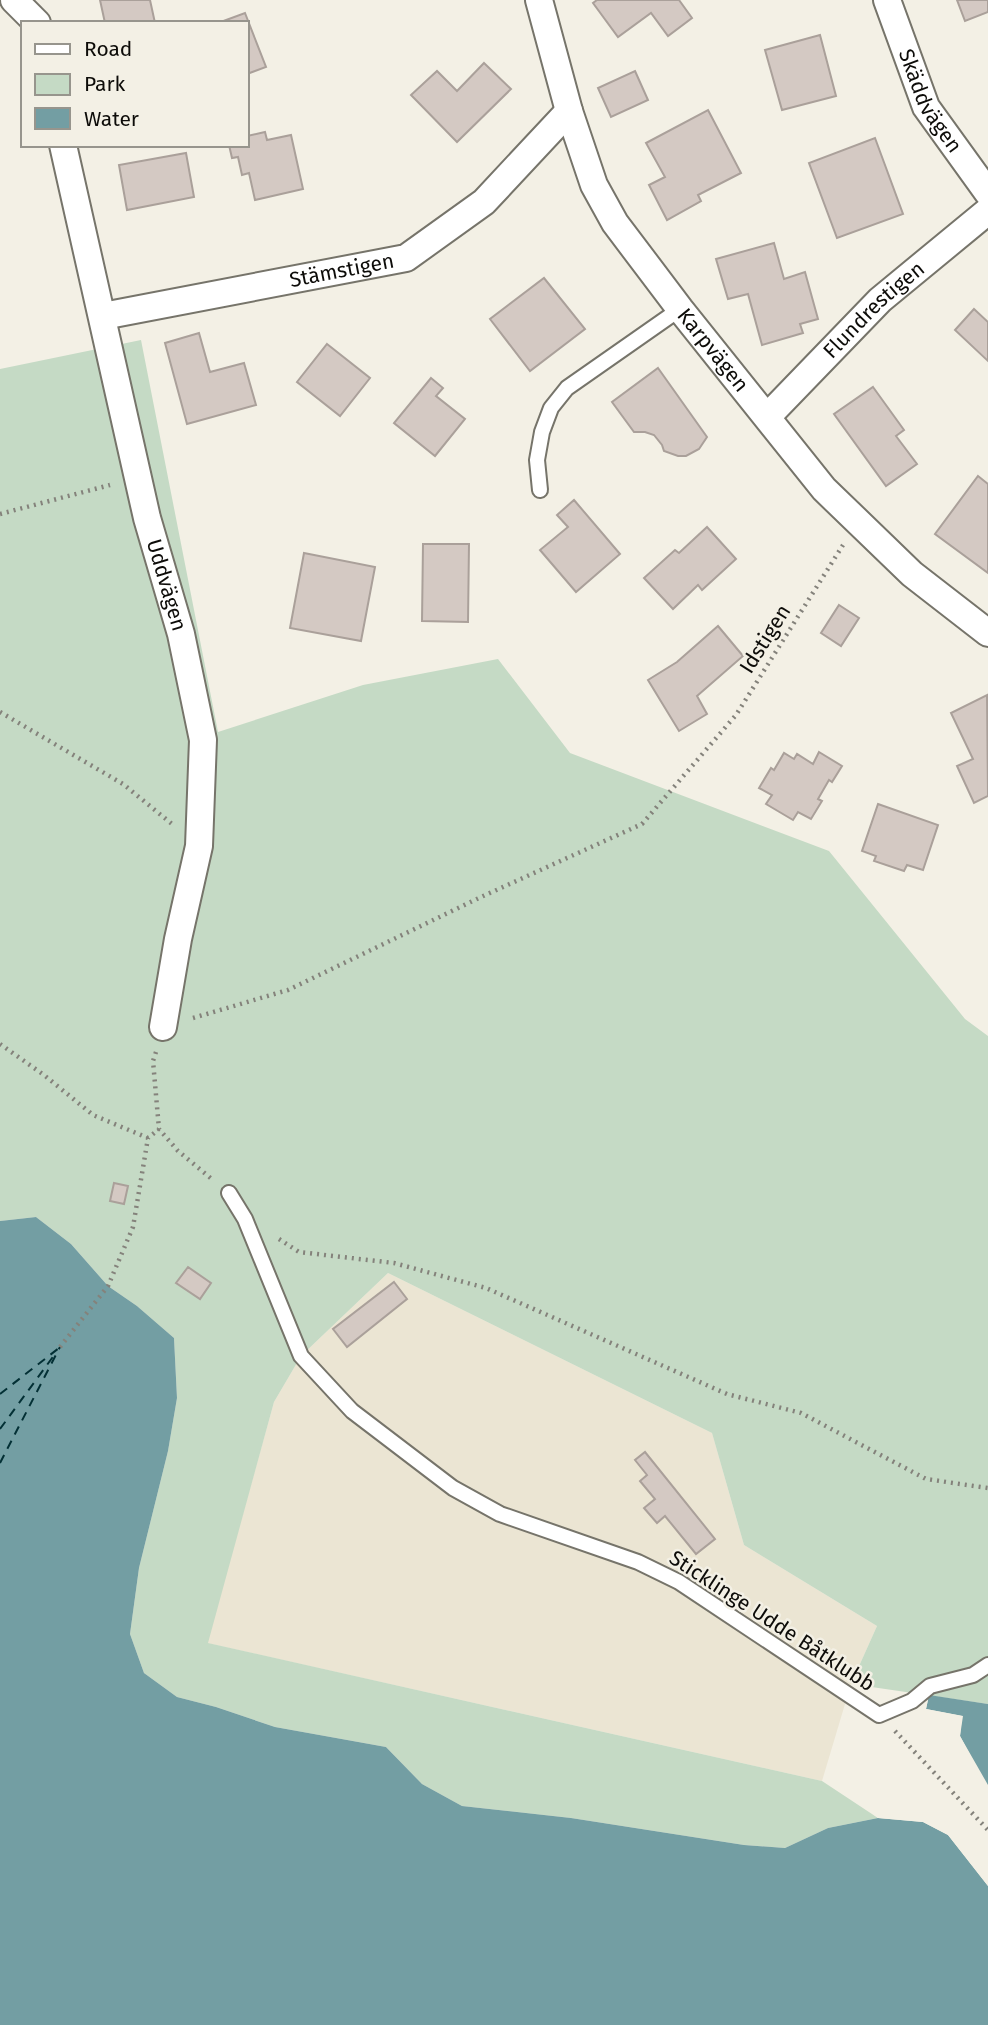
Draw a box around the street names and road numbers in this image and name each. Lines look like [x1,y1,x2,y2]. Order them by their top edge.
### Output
street label: Skäddvägen [893,45,968,158]
street label: Stämstigen [287,248,396,293]
street label: Flundrestigen [818,256,930,364]
street label: Karpvägen [672,303,754,397]
street label: Uddvägen [141,536,192,634]
street label: Idstigen [734,600,796,678]
street label: Sticklinge Udde Båtklubb [664,1545,880,1697]

